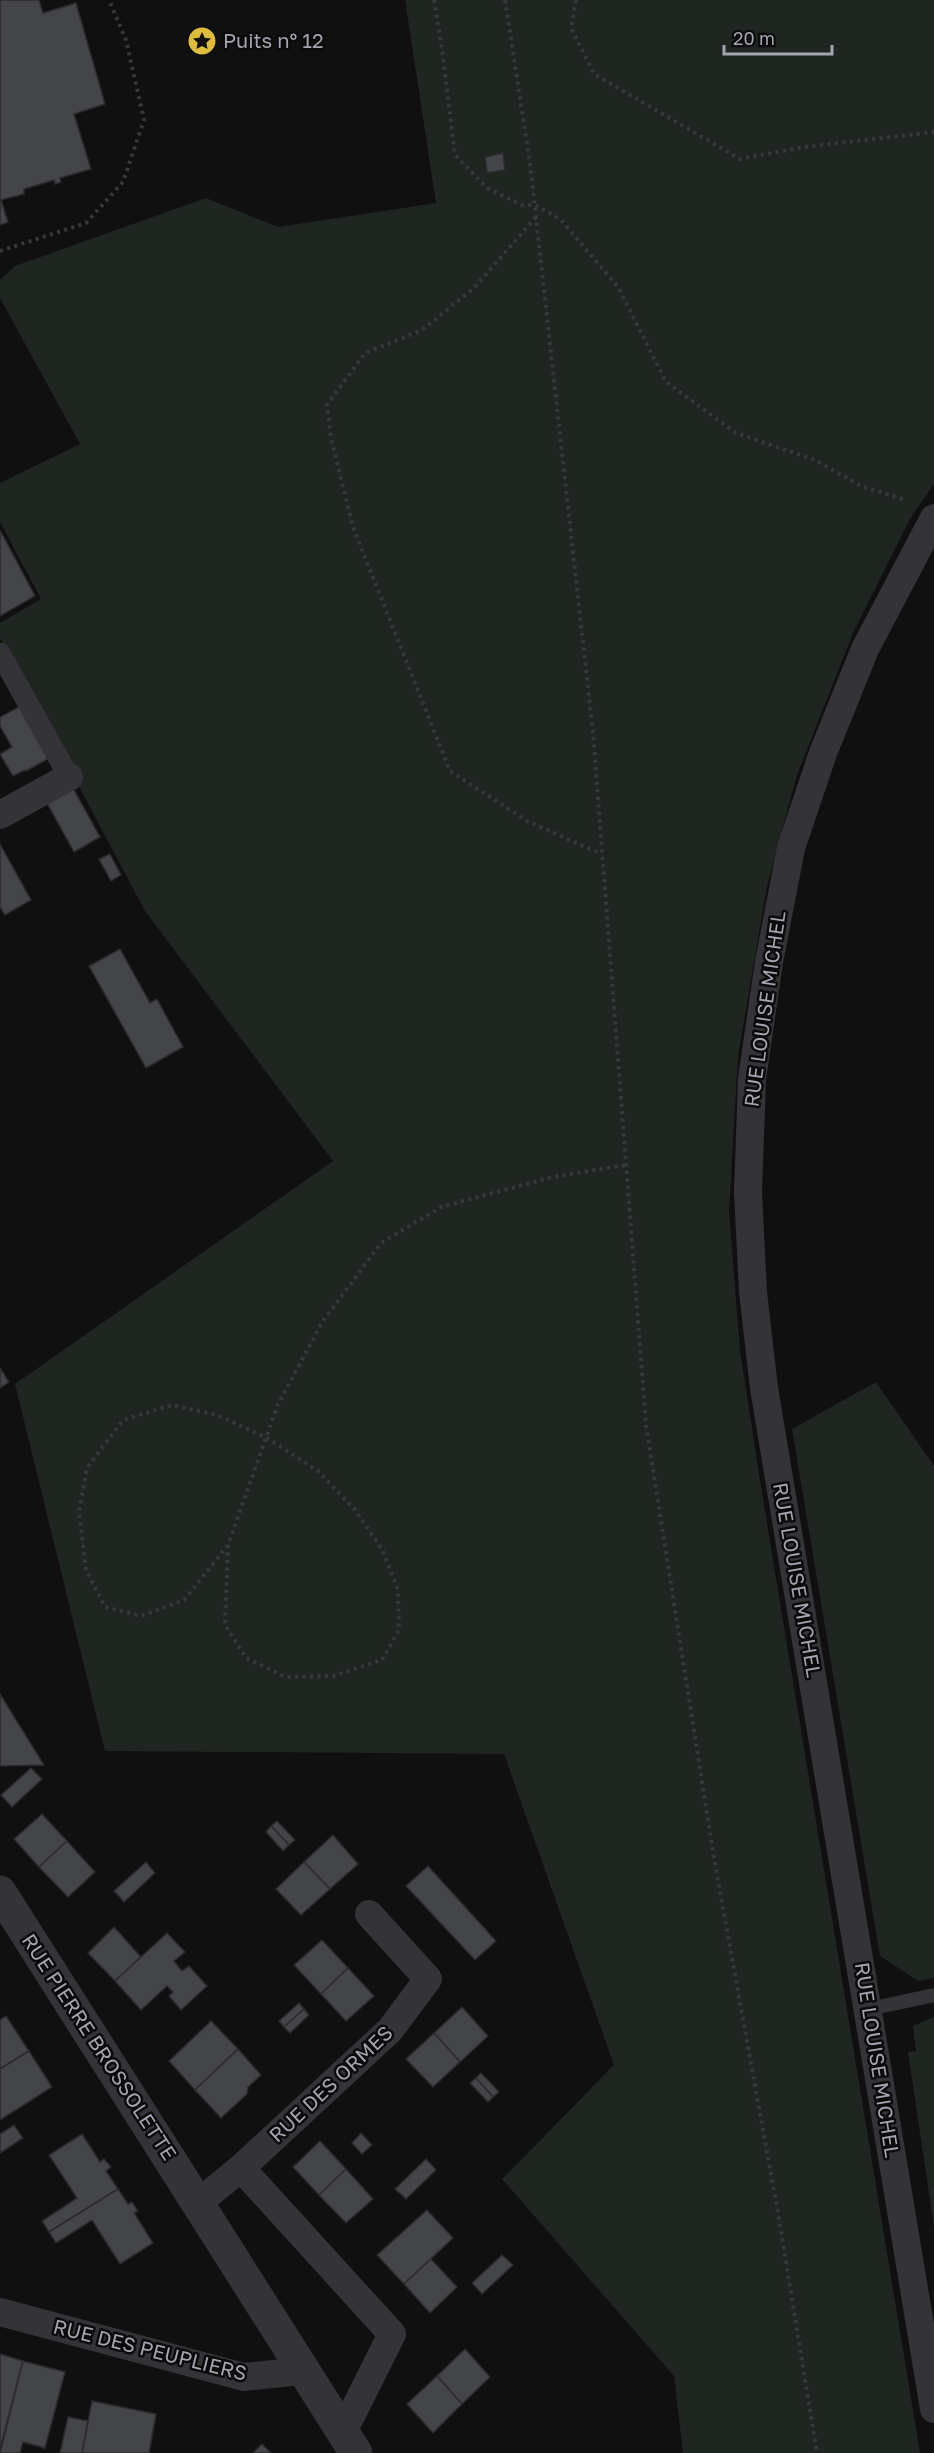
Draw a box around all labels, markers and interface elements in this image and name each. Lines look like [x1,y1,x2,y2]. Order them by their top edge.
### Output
scale bar [724,18,832,56]
place icon: Puits n° 12 [186,25,218,57]
text: 20 m [733,27,775,49]
place label: Puits n° 12 [223,28,324,52]
street label: RUE LOUISE MICHEL [738,909,790,1108]
street label: RUE LOUISE MICHEL [769,1481,827,1679]
street label: RUE PIERRE BROSSOLETTE [18,1929,182,2164]
street label: RUE LOUISE MICHEL [851,1960,905,2159]
street label: RUE DES ORMES [264,2020,397,2147]
street label: RUE DES PEUPLIERS [51,2313,249,2385]

